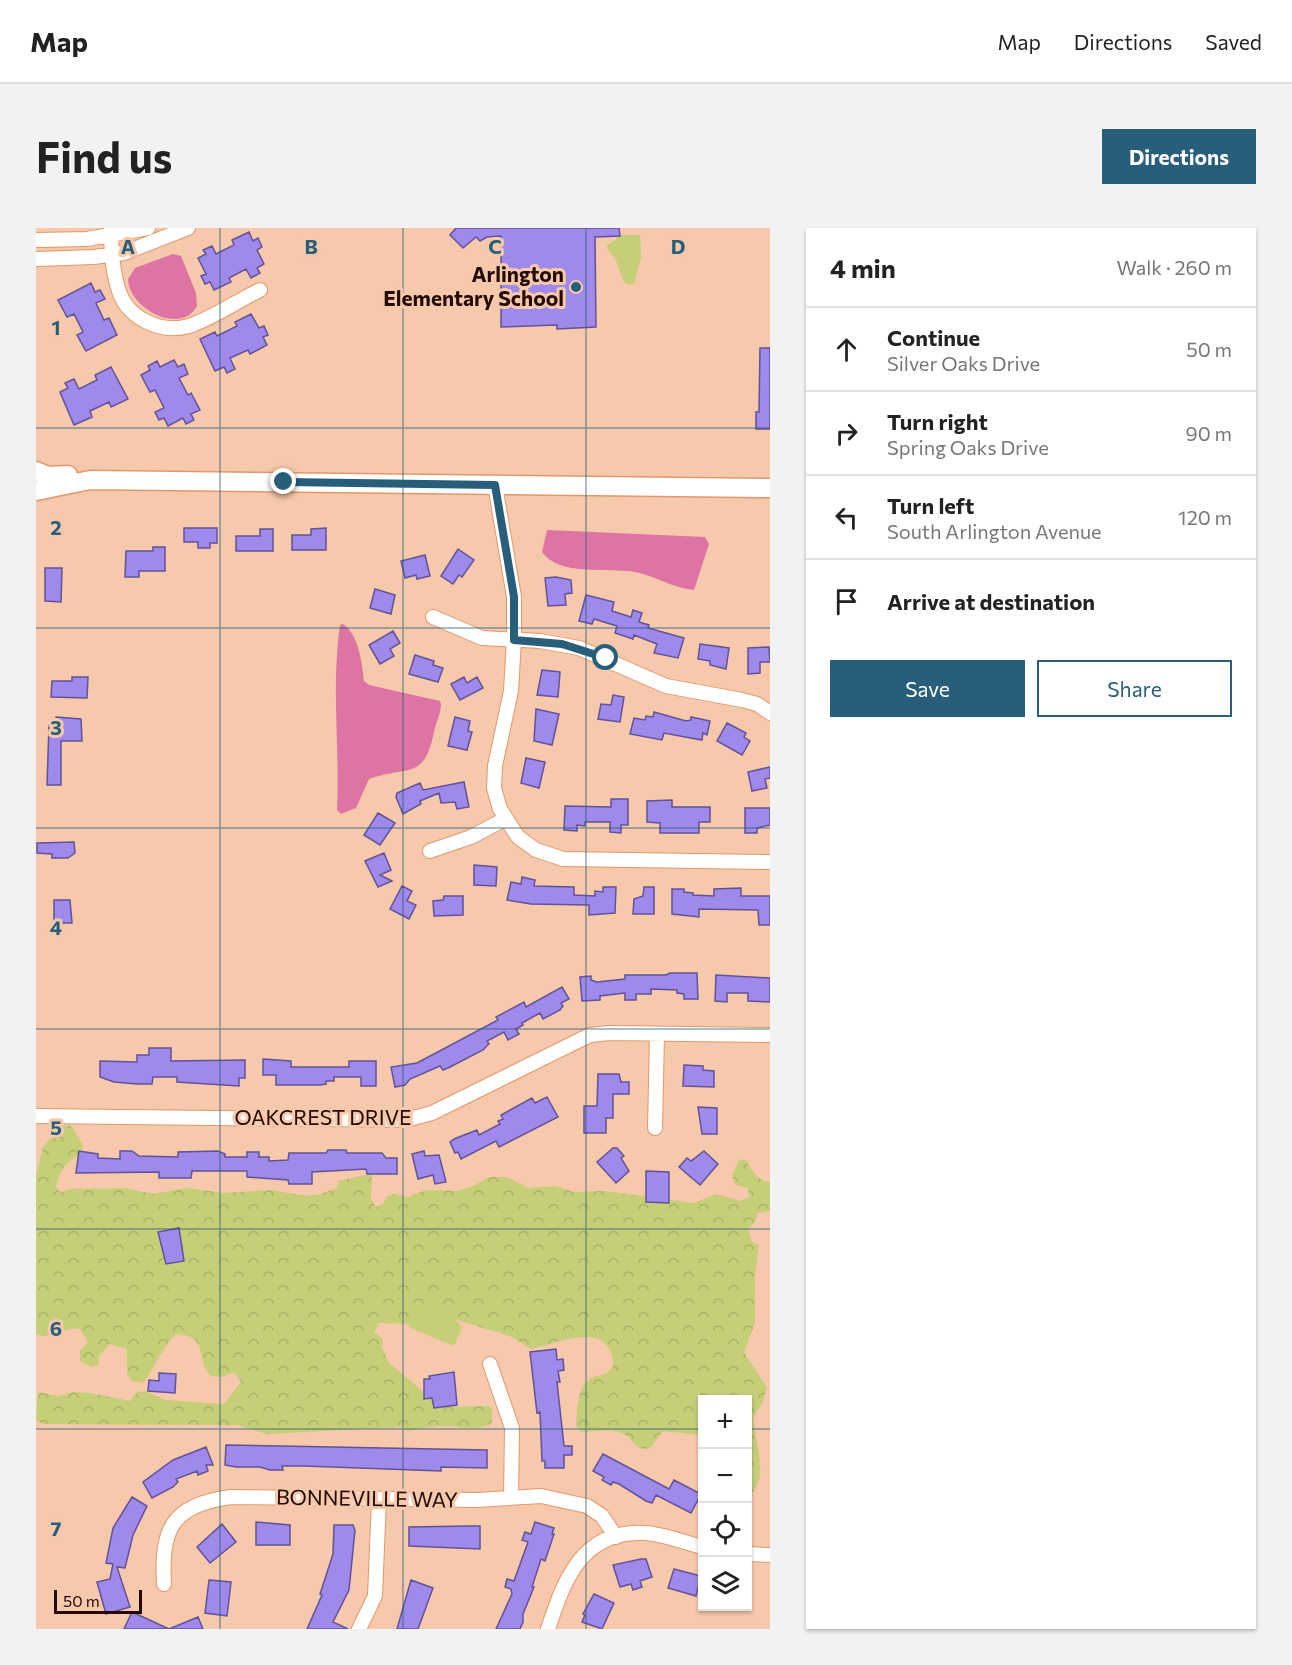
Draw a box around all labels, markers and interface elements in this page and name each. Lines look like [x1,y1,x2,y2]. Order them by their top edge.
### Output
text: Map [30,24,88,58]
text: Map [998,29,1041,54]
text: Directions [1074,29,1172,54]
text: Saved [1205,29,1262,54]
button: Directions [1102,129,1256,184]
text: Find us [36,130,172,182]
text: A [121,234,135,258]
text: B [304,234,318,258]
text: C [488,234,502,258]
text: D [671,234,685,258]
text: 4 min [830,252,896,283]
text: Walk · 260 m [1116,255,1232,279]
place label: Arlington Elementary School [383,261,564,310]
marker: Arlington Elementary School [569,280,583,294]
text: 1 [51,315,61,339]
text: Continue [887,324,980,351]
icon: ahead [830,333,863,366]
text: 50 m [1186,337,1232,361]
text: Silver Oaks Drive [887,351,1040,375]
text: Turn right [887,408,988,435]
icon: right [830,417,863,450]
text: 90 m [1186,421,1232,445]
text: Spring Oaks Drive [887,435,1049,459]
route end [270,468,296,494]
text: Turn left [887,492,974,519]
icon: left [830,501,863,534]
text: 120 m [1178,505,1232,529]
text: 2 [50,515,62,539]
text: South Arlington Avenue [887,519,1102,543]
icon: arrive [830,585,863,618]
text: Arrive at destination [887,588,1095,615]
route start [592,644,618,670]
button: Save [830,660,1025,717]
button: Share [1037,660,1232,717]
text: 3 [50,715,62,739]
text: 4 [50,915,62,939]
street label: OAKCREST DRIVE [234,1104,412,1129]
text: 5 [50,1115,62,1139]
text: 6 [50,1316,62,1340]
map controls [698,1395,752,1611]
button: + [698,1395,752,1449]
button: − [698,1449,752,1503]
street label: BONNEVILLE WAY [276,1483,458,1512]
button: locate [698,1503,752,1557]
text: 7 [51,1516,62,1540]
button: layers [698,1557,752,1611]
scale bar [54,1587,142,1614]
text: 50 m [63,1591,100,1610]

